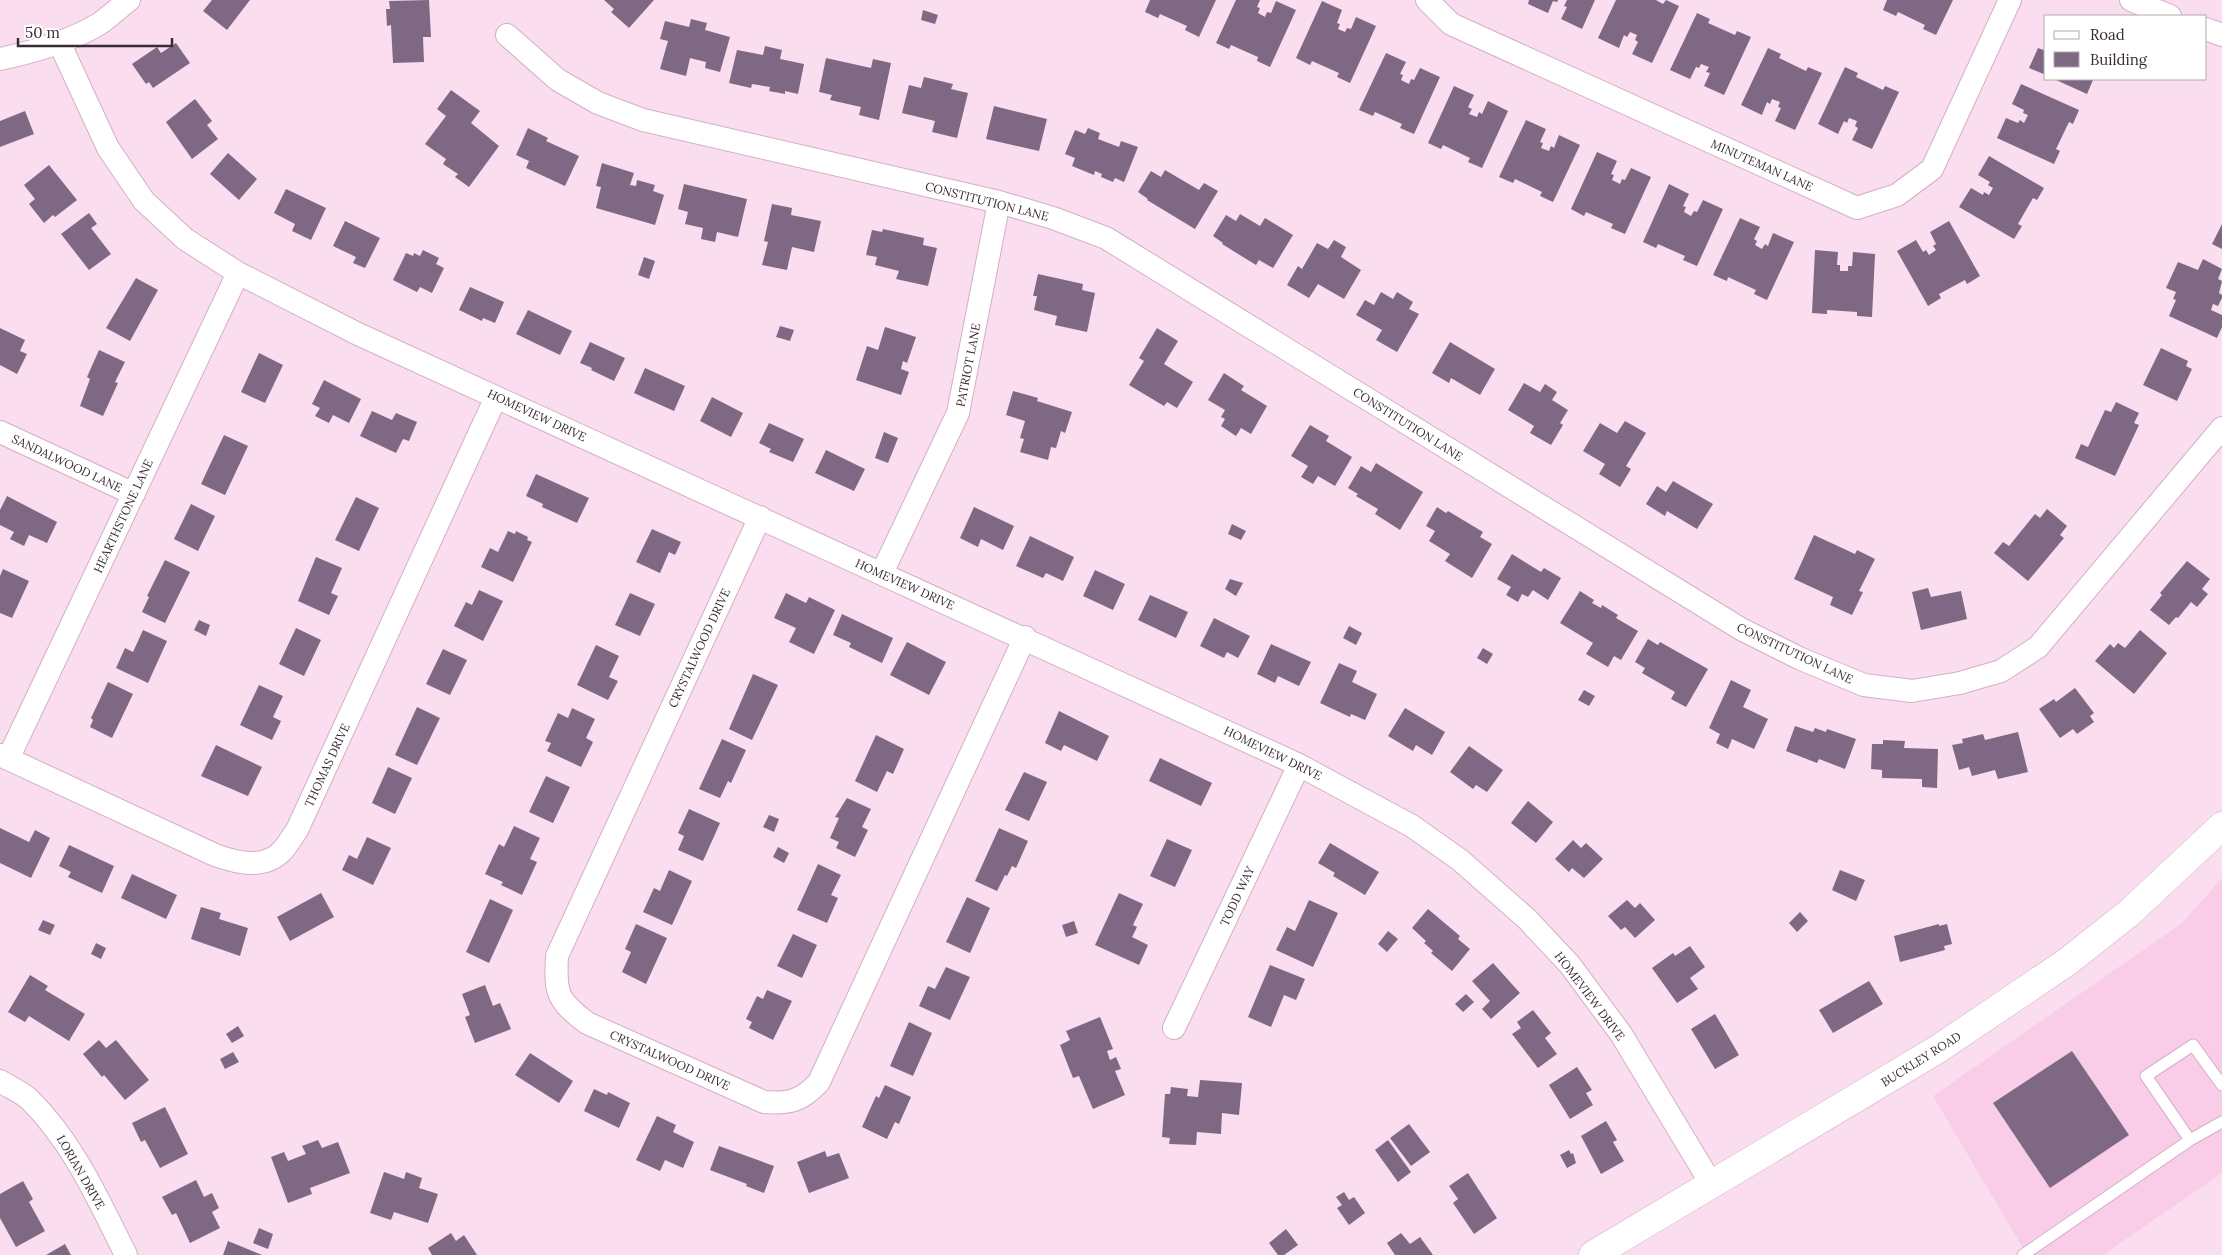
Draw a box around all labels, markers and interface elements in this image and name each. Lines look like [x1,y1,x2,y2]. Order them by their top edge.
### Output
scale bar [18,15,171,47]
legend [2044,15,2207,80]
text: 50 m [25,23,60,42]
text: Road [2090,25,2125,44]
text: Building [2090,50,2148,69]
street label: MINUTEMAN LANE [1709,136,1815,194]
street label: CONSTITUTION LANE [924,178,1050,224]
street label: PATRIOT LANE [953,322,983,408]
street label: CONSTITUTION LANE [1350,384,1466,464]
street label: HOMEVIEW DRIVE [485,386,589,444]
street label: SANDALWOOD LANE [9,431,125,495]
street label: HEARTHSTONE LANE [90,457,156,575]
street label: HOMEVIEW DRIVE [853,555,957,613]
street label: CRYSTALWOOD DRIVE [665,586,733,710]
street label: CONSTITUTION LANE [1734,619,1856,687]
street label: THOMAS DRIVE [301,721,353,809]
street label: HOMEVIEW DRIVE [1221,723,1325,783]
street label: TODD WAY [1217,863,1258,928]
street label: HOMEVIEW DRIVE [1552,949,1628,1043]
street label: CRYSTALWOOD DRIVE [608,1027,732,1093]
street label: BUCKLEY ROAD [1878,1028,1964,1090]
street label: LORIAN DRIVE [54,1132,108,1212]

